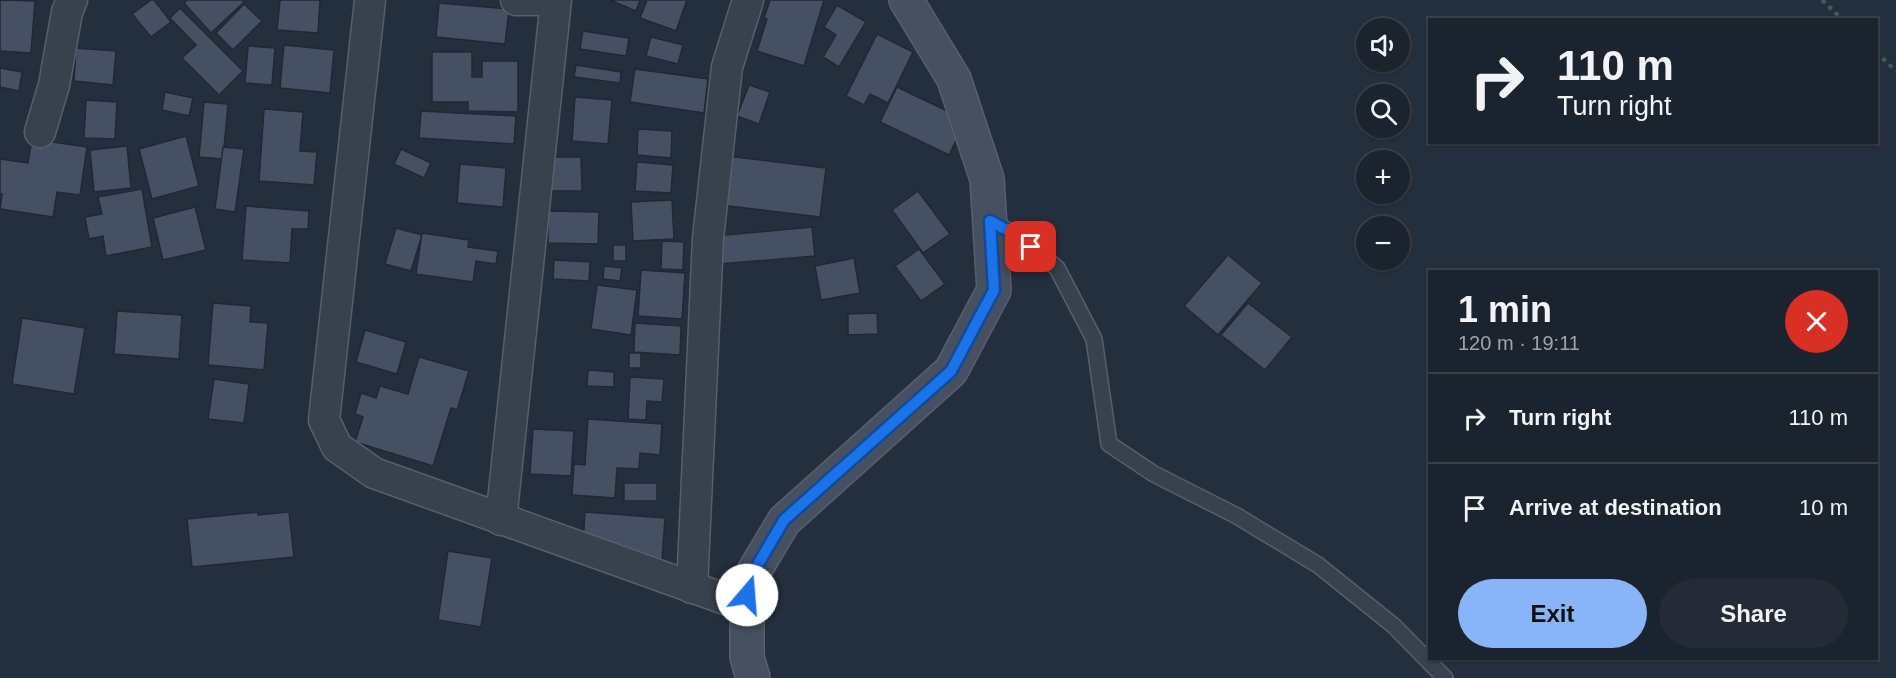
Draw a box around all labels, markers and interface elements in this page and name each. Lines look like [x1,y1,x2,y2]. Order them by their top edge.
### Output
map controls [1356,18,1410,270]
button: sound [1356,18,1410,72]
icon: right [1458,42,1536,120]
text: 110 m [1557,42,1674,89]
button: search [1356,84,1410,138]
text: Turn right [1557,91,1672,121]
button: + [1356,150,1410,204]
button: − [1356,216,1410,270]
pin [1005,221,1056,272]
icon: arrive [1014,230,1047,263]
text: 1 min [1458,289,1552,330]
button: close [1785,290,1848,353]
text: 120 m · 19:11 [1458,332,1580,354]
icon: right [1458,402,1491,435]
text: Turn right [1509,405,1611,430]
text: 110 m [1788,405,1848,430]
icon: arrive [1458,492,1491,525]
text: Arrive at destination [1509,495,1722,520]
text: 10 m [1799,495,1848,520]
position arrow [715,563,779,627]
button: Exit [1458,579,1647,648]
button: Share [1659,579,1848,648]

